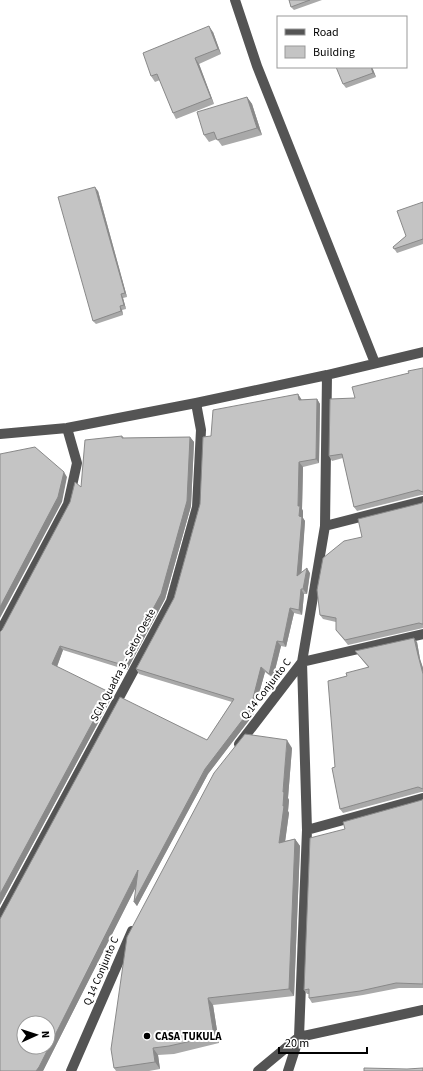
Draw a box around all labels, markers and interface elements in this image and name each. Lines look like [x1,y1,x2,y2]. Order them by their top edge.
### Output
legend [277,16,407,68]
text: Road [313,24,339,41]
text: Building [313,44,355,61]
street label: SCIA Quadra 3 - Setor Oeste [87,606,159,724]
street label: Q 14 Conjunto C [237,655,295,723]
street label: Q 14 Conjunto C [80,934,122,1008]
north arrow [16,1015,56,1055]
place label: CASA TUKULA [155,1029,222,1044]
scale bar [279,1029,367,1055]
text: N [38,1030,53,1039]
marker: CASA TUKULA [142,1031,152,1041]
text: 20 m [285,1035,309,1052]

